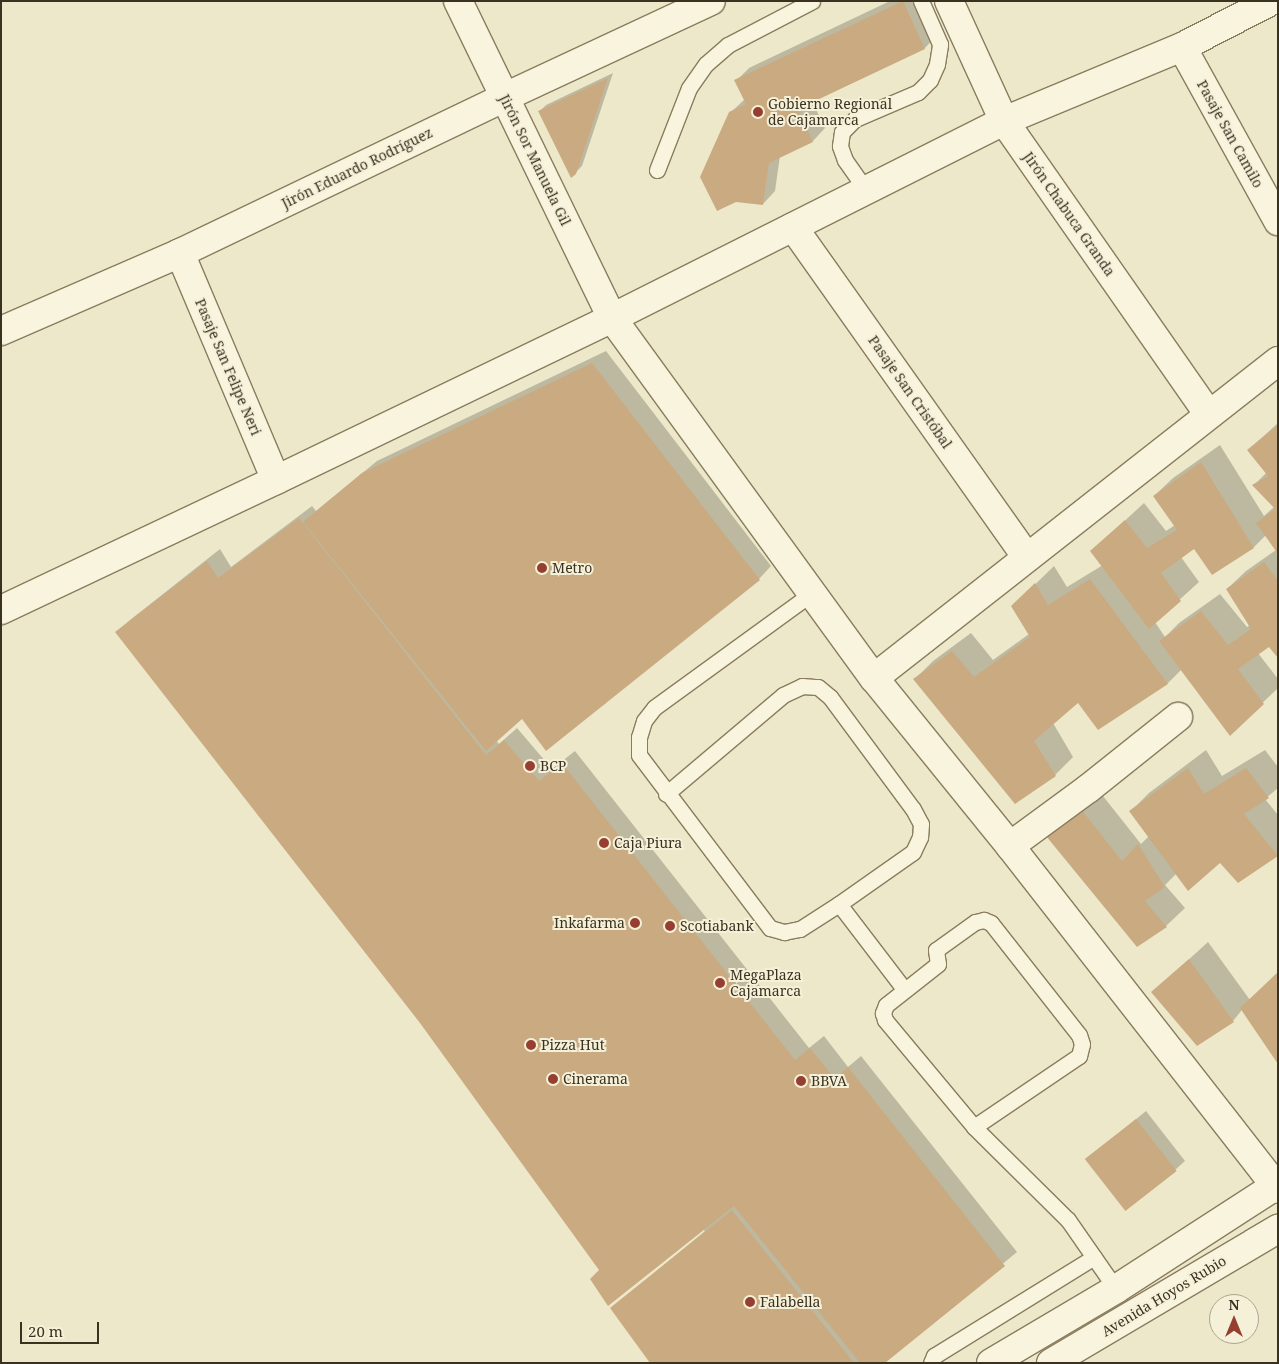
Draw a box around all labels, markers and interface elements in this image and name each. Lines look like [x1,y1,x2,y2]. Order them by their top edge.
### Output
street label: Pasaje San Camilo [1193,77,1267,191]
street label: Jirón Sor Manuela Gil [496,92,574,228]
place label: Gobierno Regional de Cajamarca [768,96,892,128]
marker: Gobierno Regional de Cajamarca [752,106,764,118]
street label: Jirón Eduardo Rodríguez [279,124,435,212]
street label: Jirón Chabuca Granda [1020,149,1118,279]
street label: Pasaje San Felipe Neri [192,296,264,438]
street label: Pasaje San Cristóbal [865,332,955,452]
place label: Metro [552,560,592,576]
marker: Metro [536,562,548,574]
place label: BCP [540,758,566,774]
marker: BCP [524,760,536,772]
place label: Caja Piura [614,835,682,851]
marker: Caja Piura [598,837,610,849]
place label: Inkafarma [554,915,625,931]
marker: Inkafarma [629,917,641,929]
place label: Scotiabank [680,918,754,934]
marker: Scotiabank [664,920,676,932]
place label: MegaPlaza Cajamarca [730,967,802,1000]
marker: MegaPlaza Cajamarca [714,977,726,989]
place label: Pizza Hut [541,1037,605,1053]
marker: Pizza Hut [525,1039,537,1051]
place label: Cinerama [563,1071,628,1087]
marker: Cinerama [547,1073,559,1085]
place label: BBVA [811,1073,847,1089]
marker: BBVA [795,1075,807,1087]
street label: Avenida Hoyos Rubio [1099,1252,1229,1340]
place label: Falabella [760,1294,820,1310]
north arrow [1209,1294,1259,1344]
text: N [1228,1295,1240,1314]
marker: Falabella [744,1296,756,1308]
scale bar [22,1312,101,1344]
text: 20 m [28,1321,63,1341]

